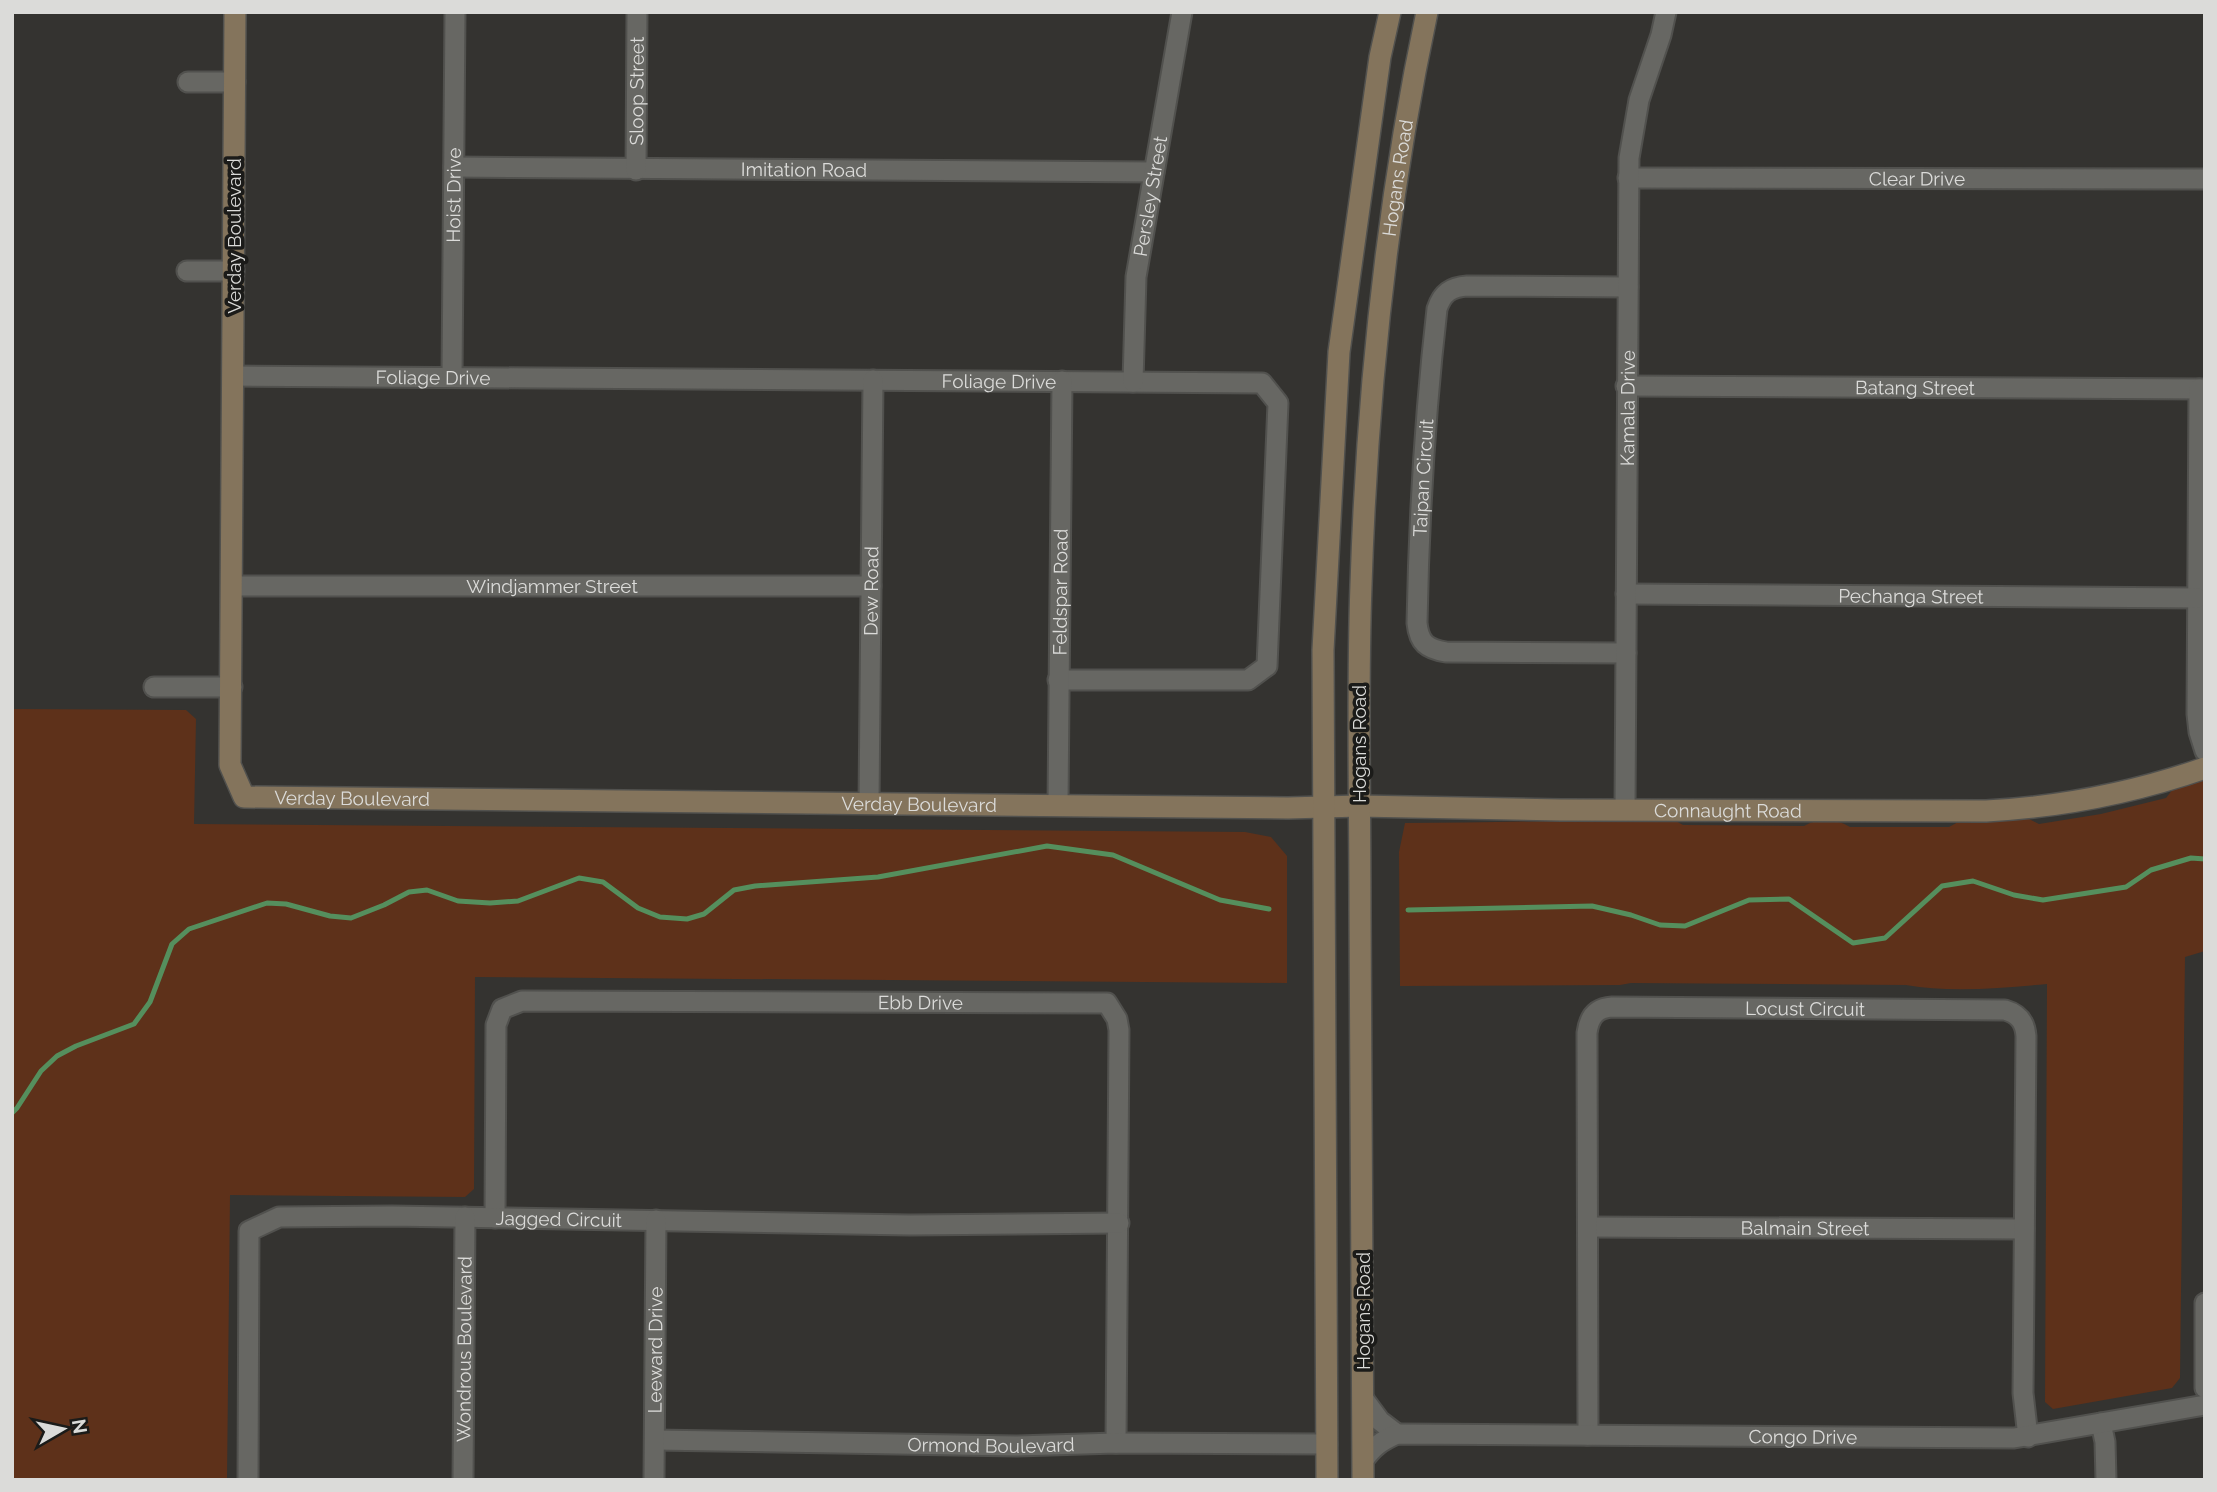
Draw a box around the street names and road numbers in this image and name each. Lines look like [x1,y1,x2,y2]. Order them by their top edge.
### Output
street label: Sloop Street [625,36,648,145]
street label: Hogans Road [1378,118,1417,238]
street label: Persley Street [1129,134,1171,258]
street label: Hoist Drive [442,147,465,243]
street label: Verday Boulevard [223,158,245,314]
street label: Imitation Road [741,158,867,181]
street label: Clear Drive [1869,167,1965,190]
street label: Kamala Drive [1616,350,1639,466]
street label: Foliage Drive [376,366,490,389]
street label: Foliage Drive [942,370,1056,393]
street label: Batang Street [1855,376,1976,399]
street label: Taipan Circuit [1409,417,1438,537]
street label: Feldspar Road [1048,529,1072,655]
street label: Dew Road [860,546,882,636]
street label: Windjammer Street [466,575,638,597]
street label: Pechanga Street [1838,584,1984,608]
street label: Hogans Road [1348,685,1370,803]
street label: Verday Boulevard [274,786,430,810]
street label: Verday Boulevard [841,792,997,816]
street label: Connaught Road [1654,799,1802,822]
street label: Ebb Drive [878,991,963,1014]
street label: Locust Circuit [1745,997,1866,1020]
street label: Jagged Circuit [495,1207,623,1231]
street label: Balmain Street [1741,1217,1870,1239]
street label: Hogans Road [1352,1252,1374,1370]
street label: Wondrous Boulevard [452,1256,476,1442]
street label: Leeward Drive [644,1286,666,1414]
street label: Congo Drive [1748,1425,1857,1448]
street label: Ormond Boulevard [907,1433,1075,1457]

